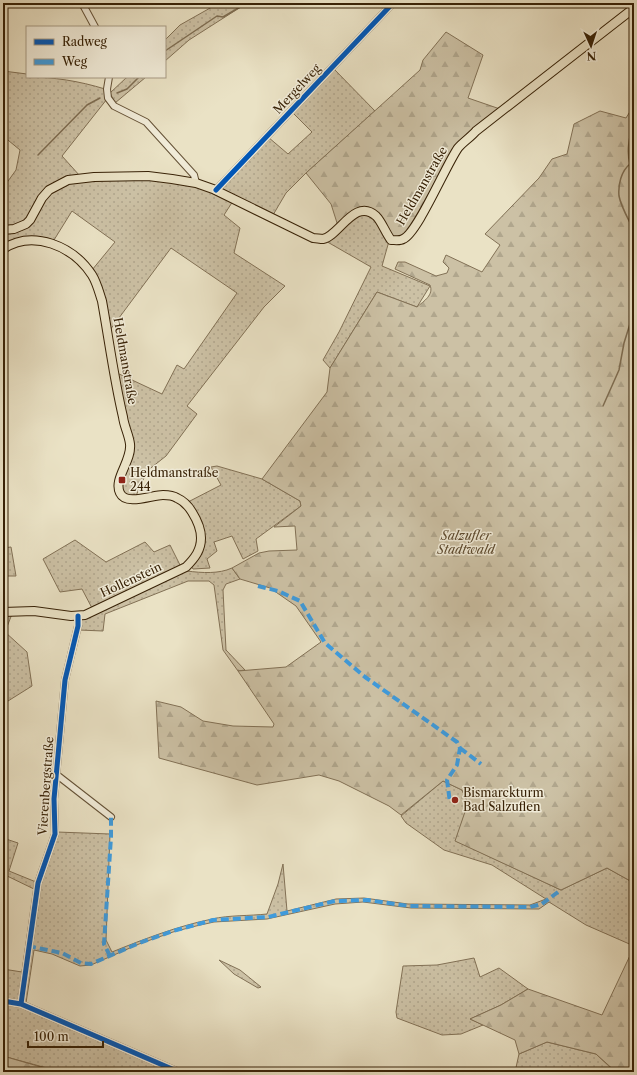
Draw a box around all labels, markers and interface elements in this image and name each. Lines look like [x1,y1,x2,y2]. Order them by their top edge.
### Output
legend [26,26,166,78]
north arrow [571,26,611,66]
text: Radweg [62,34,108,49]
text: N [586,49,597,63]
text: Weg [61,54,88,69]
street label: Mergelweg [270,60,324,117]
street label: Heldmanstraße [393,143,450,228]
street label: Heldmanstraße [110,316,141,406]
place label: Heldmanstraße 244 [130,465,219,494]
marker: Heldmanstraße 244 [117,475,127,485]
park label: Salzufler Stadtwald [436,528,497,557]
street label: Hollenstein [98,559,164,600]
street label: Vierenbergstraße [34,736,56,837]
place label: Bismarckturm Bad Salzuflen [463,785,544,814]
marker: Bismarckturm Bad Salzuflen [450,795,460,805]
scale bar [28,1023,103,1049]
text: 100 m [34,1029,69,1044]

